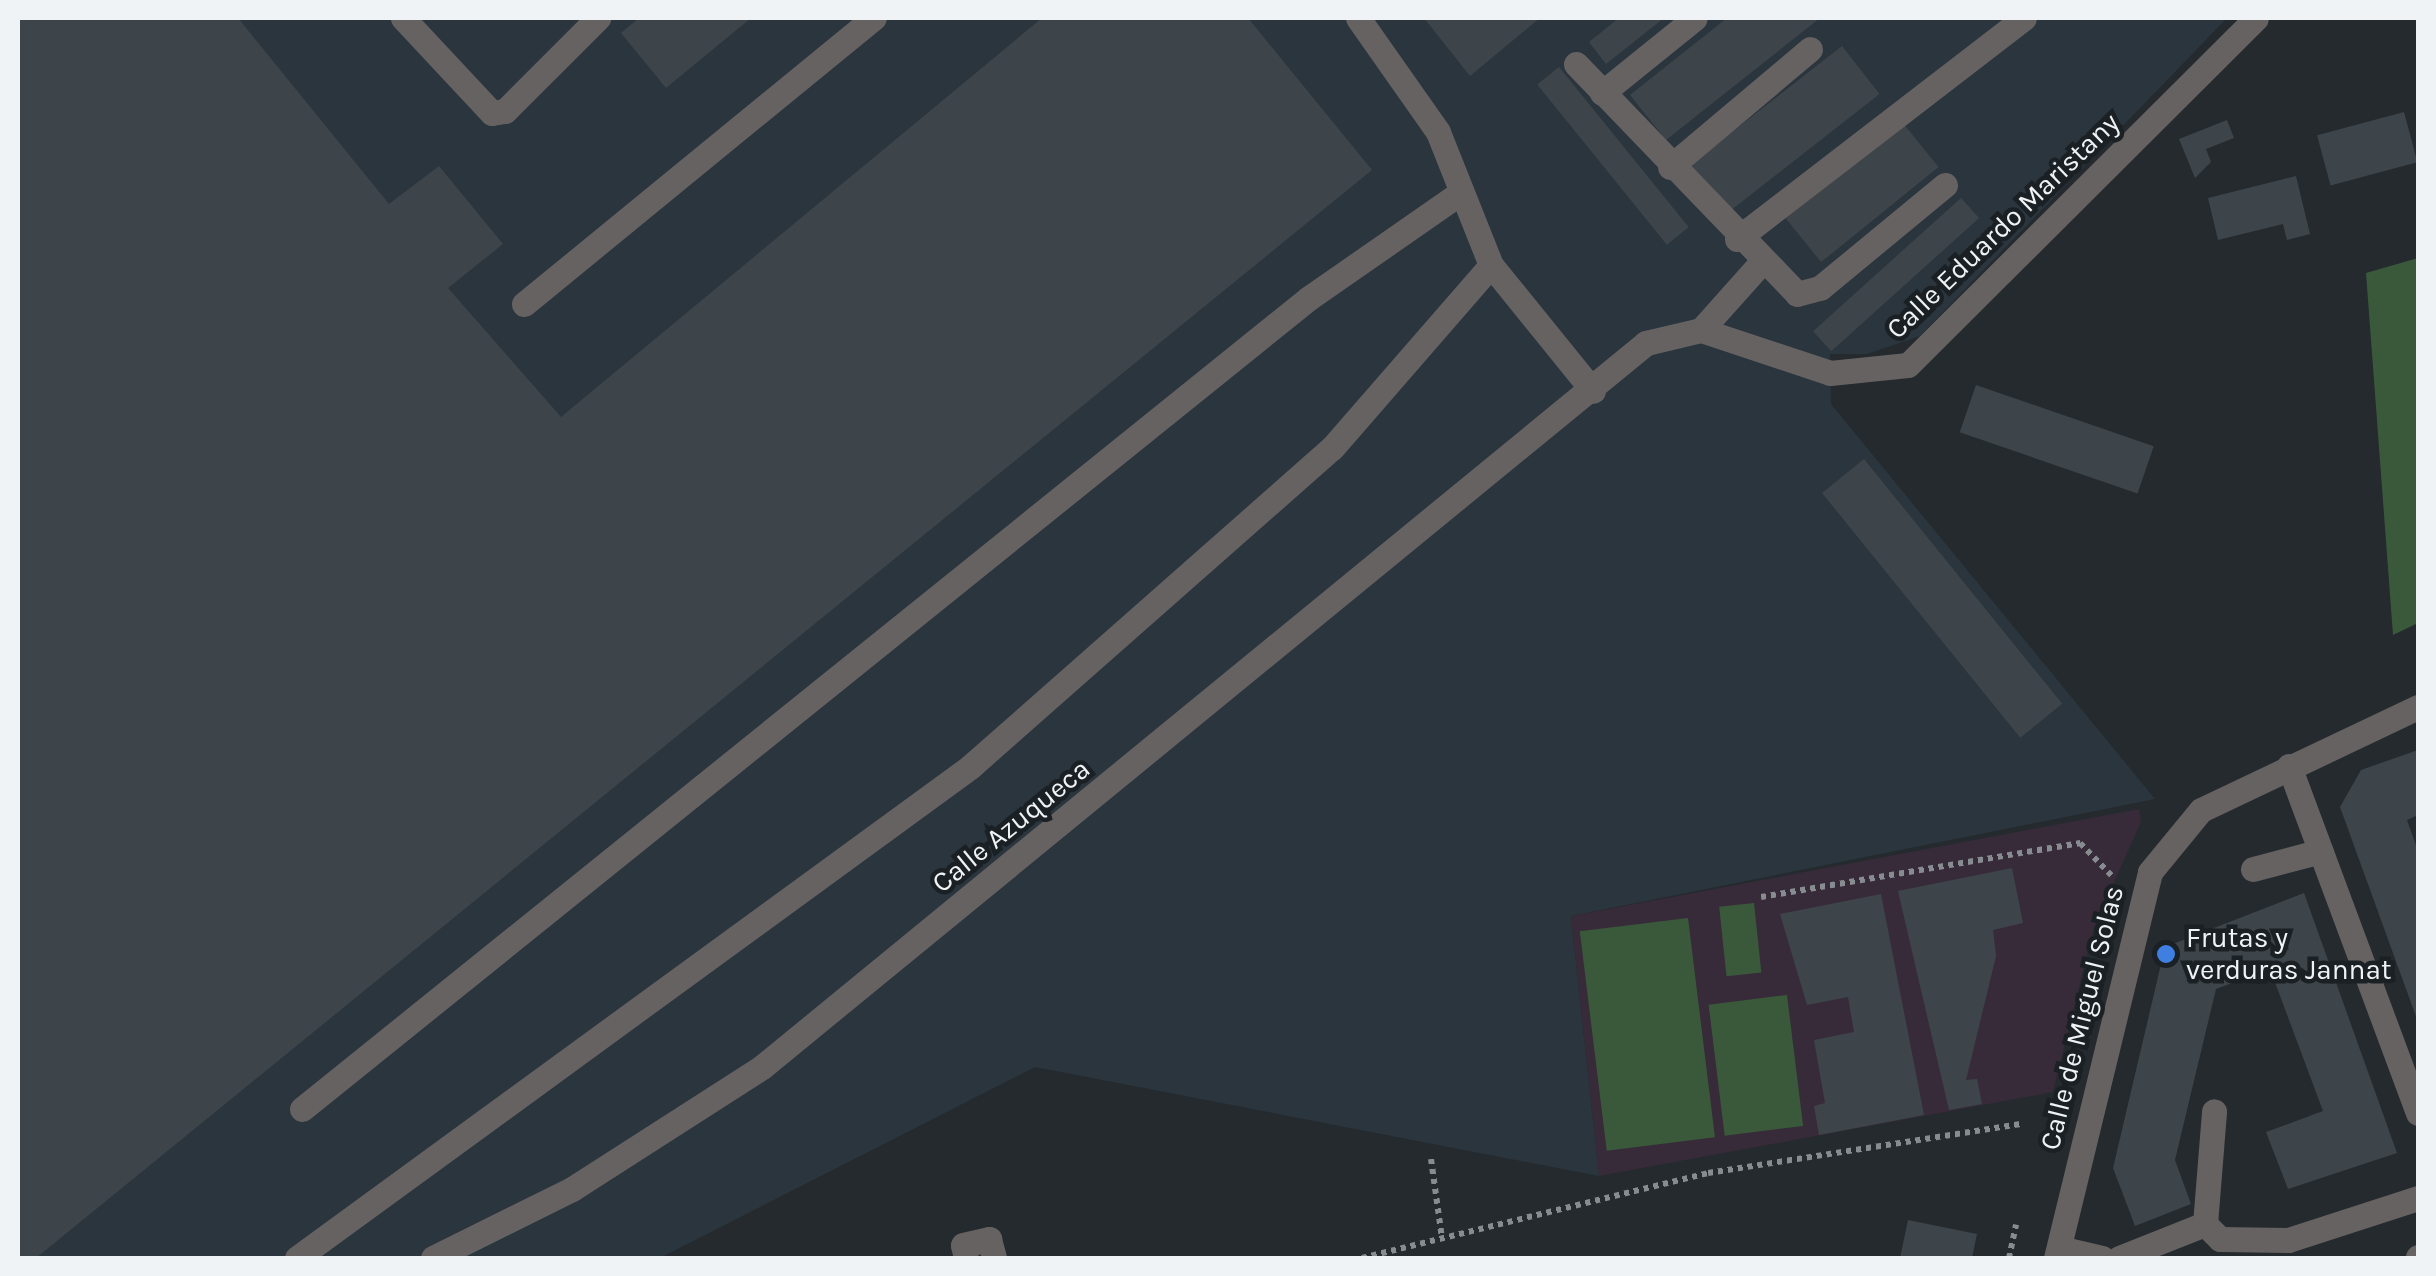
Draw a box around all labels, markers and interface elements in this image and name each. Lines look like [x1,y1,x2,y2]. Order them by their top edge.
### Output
street label: Calle Eduardo Maristany [1880,106,2126,346]
street label: Calle Azuqueca [925,752,1097,900]
street label: Calle de Miguel Solas [2033,883,2131,1153]
place label: Frutas y verduras Jannat [2186,921,2391,987]
marker: Frutas y verduras Jannat [2155,943,2177,965]

